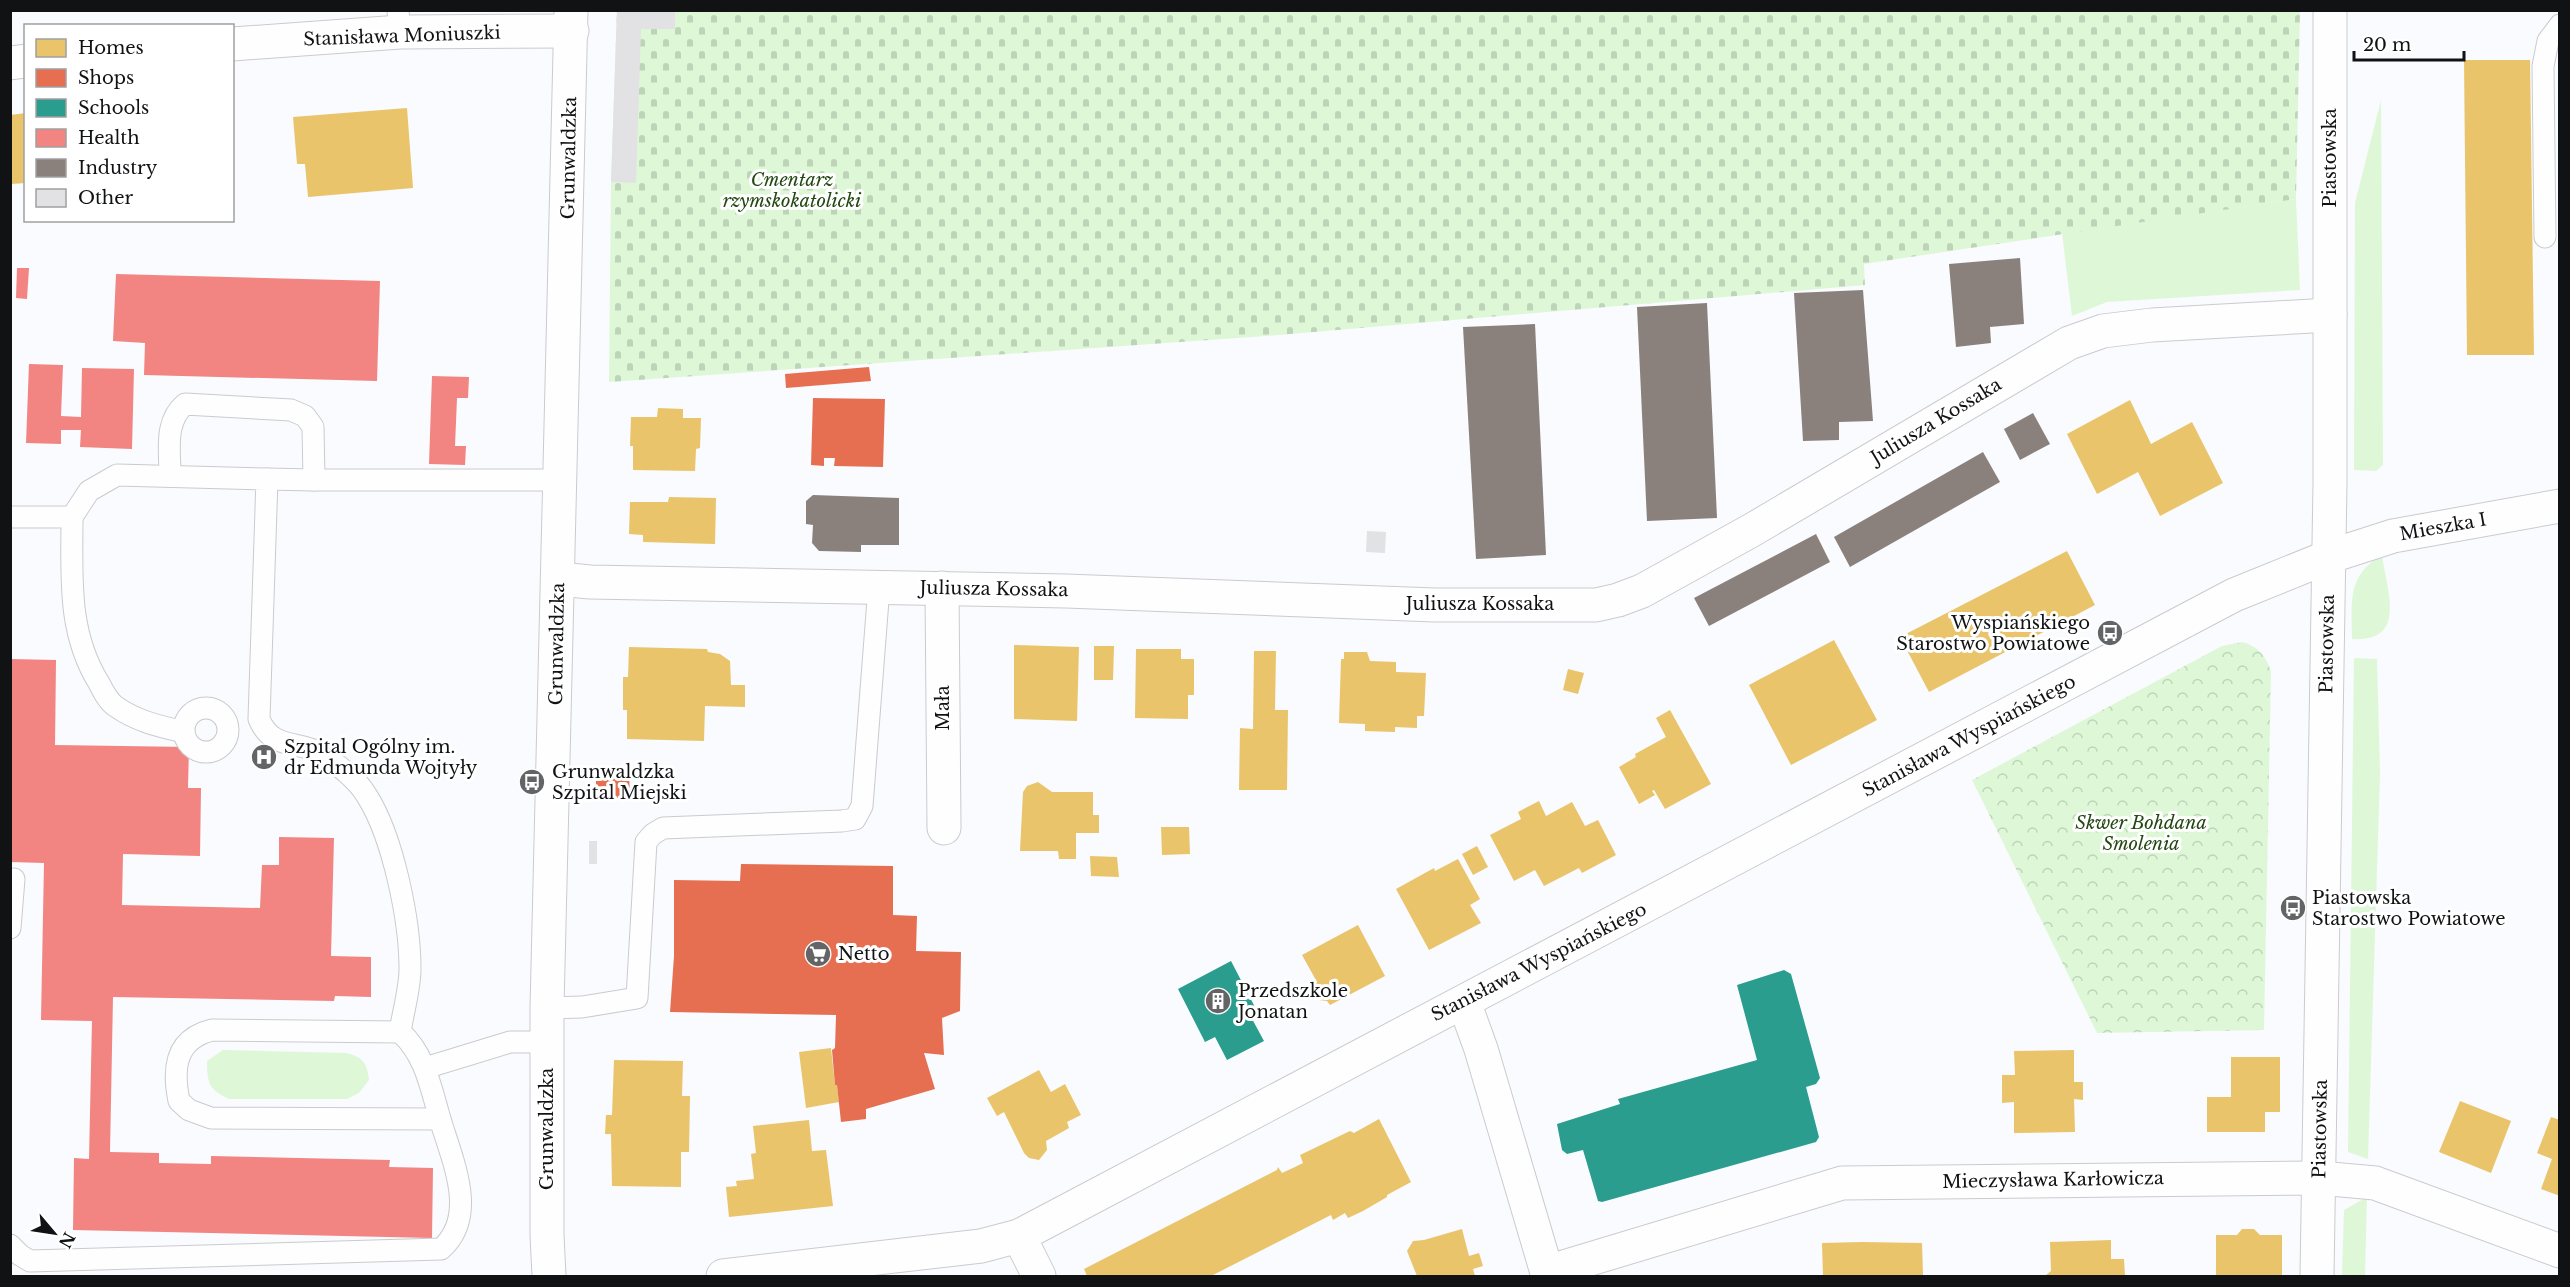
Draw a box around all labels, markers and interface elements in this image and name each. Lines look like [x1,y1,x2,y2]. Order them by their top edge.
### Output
street label: Stanisława Moniuszki [303,22,501,50]
legend [24,24,234,222]
scale bar [2354,24,2464,62]
text: 20 m [2363,34,2411,56]
text: Homes [78,37,144,59]
text: Shops [78,67,134,89]
text: Schools [78,97,149,119]
street label: Grunwaldzka [557,97,581,219]
street label: Piastowska [2319,108,2341,208]
text: Health [78,127,140,149]
text: Industry [78,157,158,179]
park label: Cmentarz rzymskokatolicki [723,169,862,212]
text: Other [78,187,134,209]
street label: Juliusza Kossaka [1865,373,2005,470]
street label: Mieszka I [2398,509,2488,545]
street label: Juliusza Kossaka [918,577,1069,601]
street label: Grunwaldzka [545,583,569,705]
street label: Juliusza Kossaka [1404,593,1554,615]
street label: Piastowska [2315,594,2339,694]
place label: Wyspiańskiego Starostwo Powiatowe [1896,612,2090,655]
bus stop icon: Wyspiańskiego Starostwo Powiatowe [2095,618,2125,648]
street label: Stanisława Wyspiańskiego [1858,670,2080,802]
street label: Mała [932,685,954,731]
place label: Szpital Ogólny im. dr Edmunda Wojtyły [284,736,478,779]
hospital icon: Szpital Ogólny im. dr Edmunda Wojtyły [249,742,279,772]
place label: Grunwaldzka Szpital Miejski [552,761,687,804]
bus stop icon: Grunwaldzka Szpital Miejski [517,767,547,797]
park label: Skwer Bohdana Smolenia [2075,812,2207,855]
place label: Piastowska Starostwo Powiatowe [2312,887,2506,930]
bus stop icon: Piastowska Starostwo Powiatowe [2278,893,2308,923]
street label: Stanisława Wyspiańskiego [1428,898,1650,1026]
supermarket icon: Netto [803,939,833,969]
place label: Netto [838,943,889,965]
place label: Przedszkole Jonatan [1236,980,1348,1023]
building icon: Przedszkole Jonatan [1203,986,1233,1016]
street label: Grunwaldzka [536,1068,558,1190]
street label: Piastowska [2308,1079,2332,1179]
street label: Mieczysława Karłowicza [1942,1167,2164,1193]
north arrow [24,1203,84,1263]
text: N [55,1229,80,1252]

